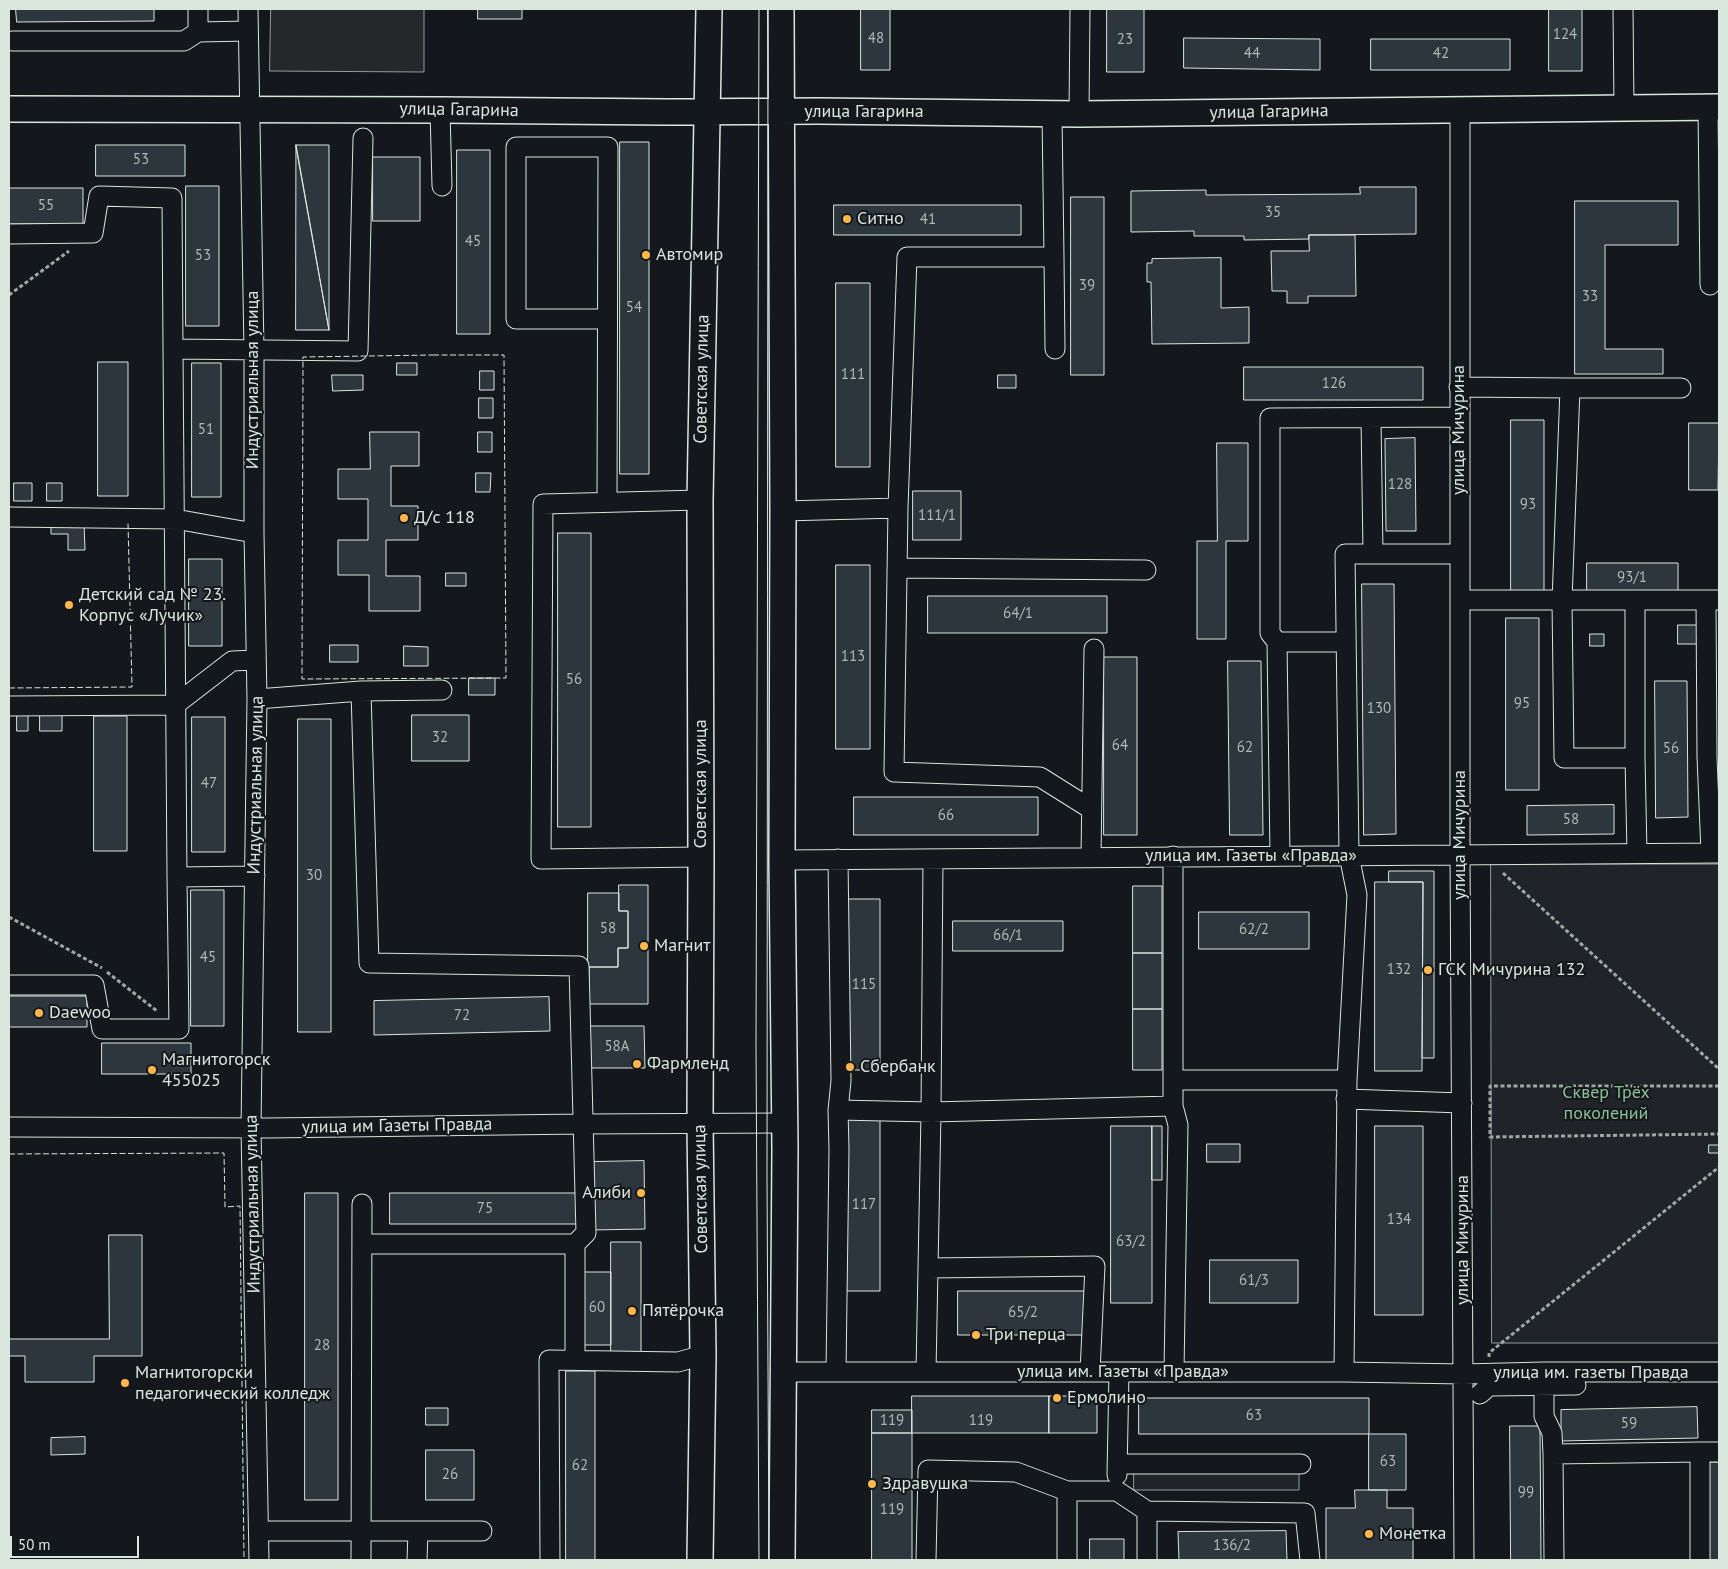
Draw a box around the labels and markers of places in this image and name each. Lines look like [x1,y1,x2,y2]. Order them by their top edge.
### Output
place label: Ситно [857,208,904,230]
marker: Ситно [841,213,853,225]
place label: Автомир [656,244,723,266]
marker: Автомир [640,249,652,261]
place label: Д/с 118 [414,507,475,529]
marker: Д/с 118 [398,512,410,524]
place label: Детский сад № 23. Корпус «Лучик» [79,584,226,626]
marker: Детский сад № 23. Корпус «Лучик» [63,599,75,611]
place label: Магнит [654,935,711,957]
marker: Магнит [638,940,650,952]
place label: ГСК Мичурина 132 [1438,959,1585,981]
marker: ГСК Мичурина 132 [1422,964,1434,976]
place label: Daewoo [49,1002,111,1024]
marker: Daewoo [33,1007,45,1019]
place label: Магнитогорск 455025 [162,1049,270,1092]
place label: Фармленд [647,1053,729,1075]
place label: Сбербанк [860,1056,936,1078]
marker: Фармленд [631,1058,643,1070]
marker: Сбербанк [844,1061,856,1073]
marker: Магнитогорск 455025 [146,1064,158,1076]
place label: Алиби [582,1182,631,1204]
marker: Алиби [635,1187,647,1199]
place label: Пятёрочка [642,1300,724,1322]
marker: Пятёрочка [626,1305,638,1317]
place label: Три перца [986,1324,1066,1346]
marker: Три перца [970,1329,982,1341]
place label: Магнитогорски педагогический колледж [135,1362,330,1405]
marker: Магнитогорски педагогический колледж [119,1377,131,1389]
place label: Ермолино [1067,1387,1146,1409]
marker: Ермолино [1051,1392,1063,1404]
place label: Здравушка [882,1473,968,1495]
marker: Здравушка [866,1478,878,1490]
place label: Монетка [1379,1523,1446,1545]
marker: Монетка [1363,1528,1375,1540]

